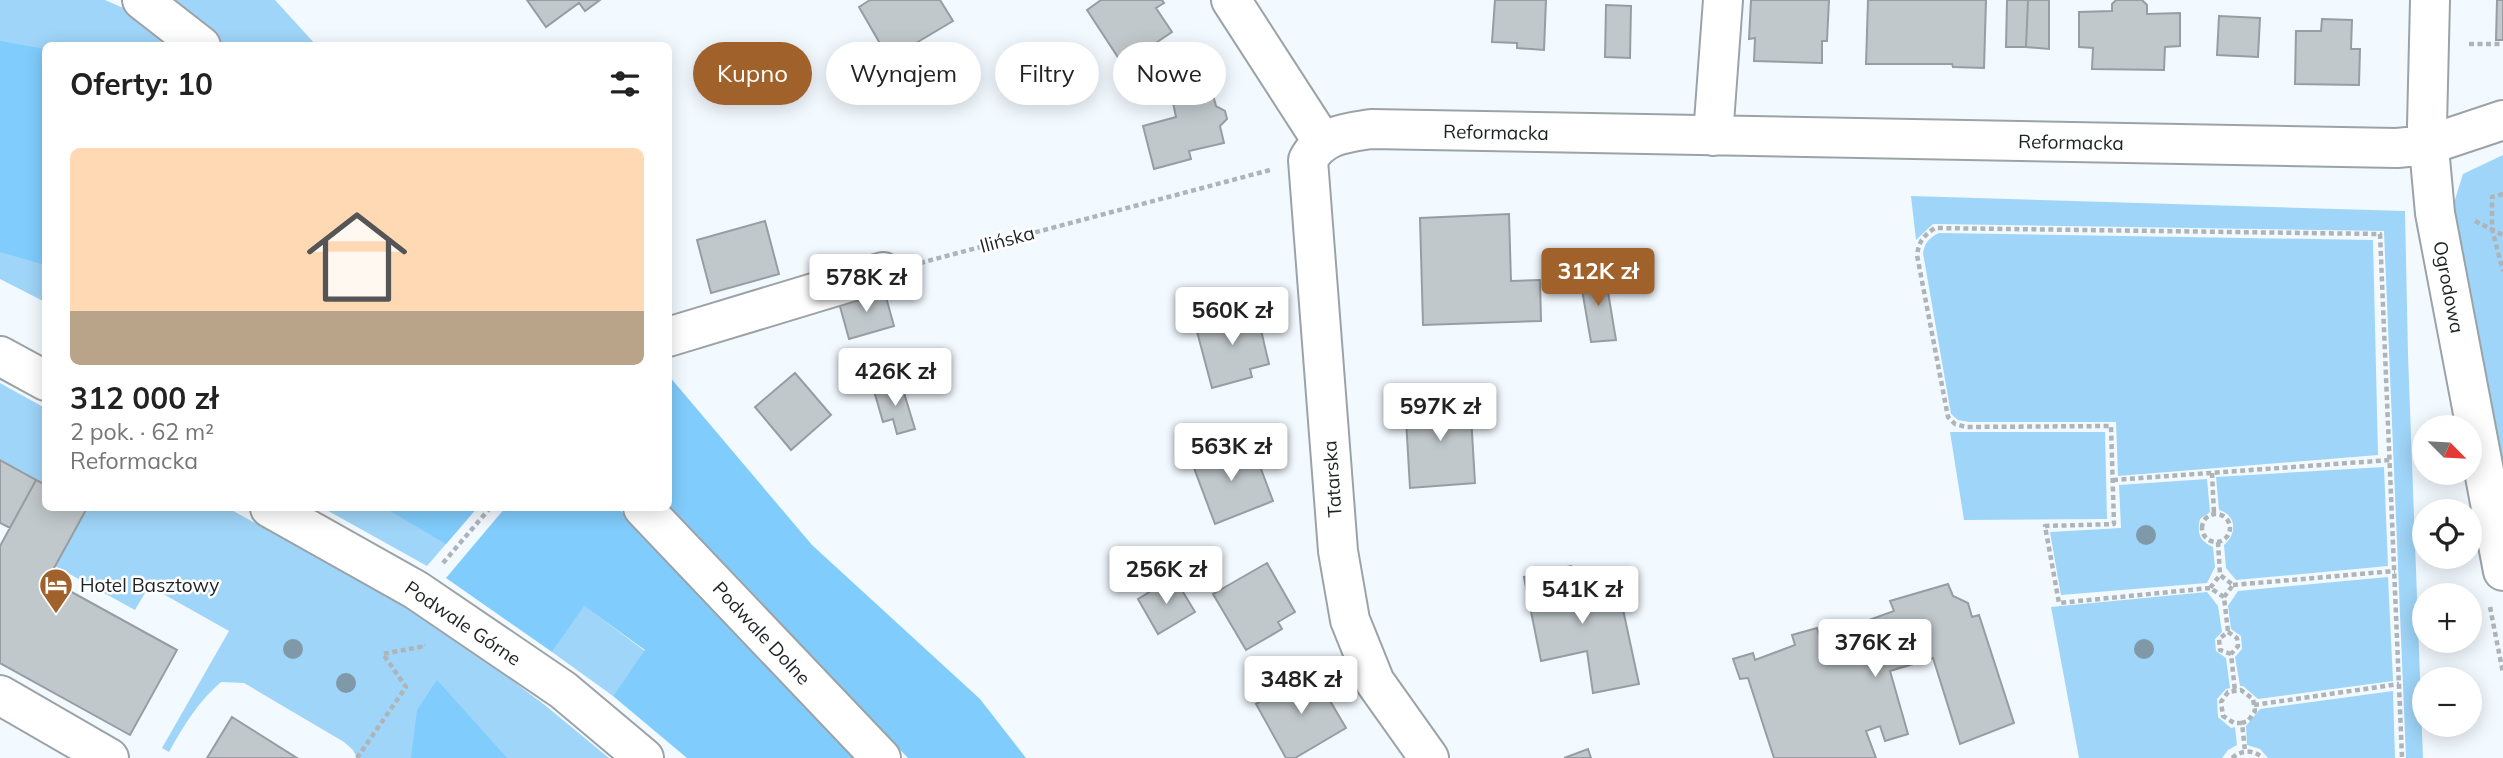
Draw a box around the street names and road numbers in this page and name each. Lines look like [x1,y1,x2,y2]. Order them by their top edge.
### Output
street label: Reformacka [1443,119,1549,145]
street label: Reformacka [2018,129,2124,155]
street label: Ilińska [977,220,1037,258]
street label: Ogrodowa [2428,239,2470,335]
street label: Tatarska [1317,440,1347,518]
street label: Podwale Górne [400,575,526,671]
street label: Podwale Dolne [708,576,816,690]

